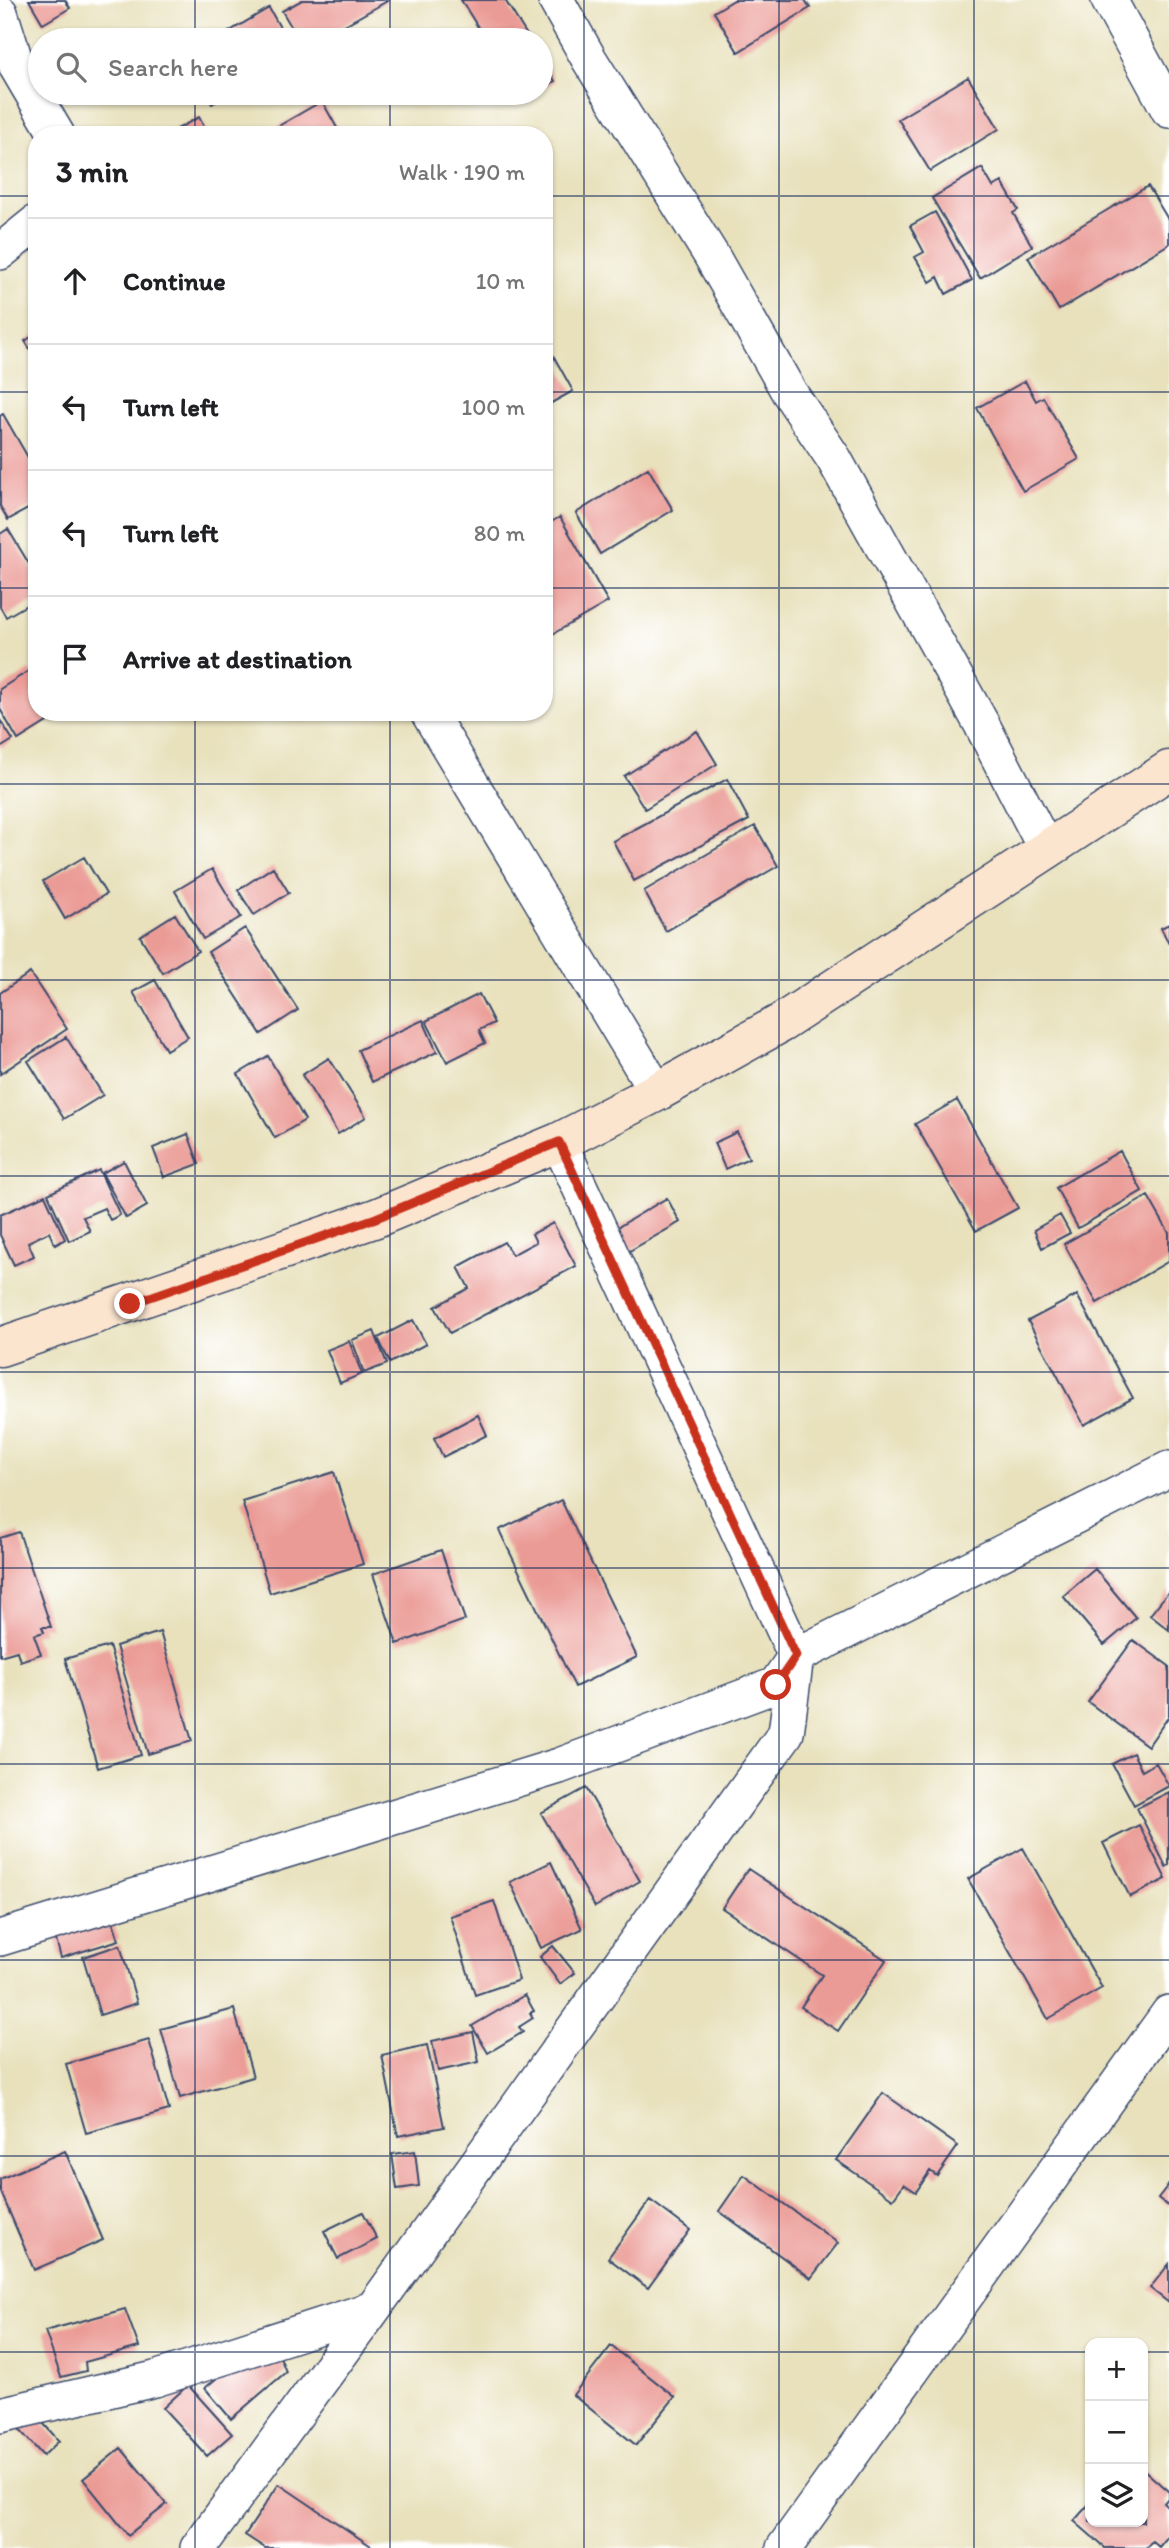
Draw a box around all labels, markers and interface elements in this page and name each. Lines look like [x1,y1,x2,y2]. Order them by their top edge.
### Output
search box [28,28,553,105]
icon: search [52,48,90,86]
text: Search here [108,51,238,83]
text: 3 min [56,153,128,190]
text: Walk · 190 m [399,158,525,186]
icon: ahead [56,262,94,300]
text: Continue [123,265,226,297]
text: 10 m [476,267,525,295]
icon: left [56,388,94,426]
text: Turn left [123,391,219,423]
text: 100 m [461,393,525,421]
icon: left [56,514,94,552]
text: Turn left [123,517,219,549]
text: 80 m [474,519,525,547]
icon: arrive [56,640,94,678]
text: Arrive at destination [123,643,352,675]
route end [114,1288,145,1319]
route start [760,1669,791,1700]
map controls [1085,2338,1148,2527]
button: + [1085,2338,1148,2401]
button: − [1085,2401,1148,2464]
button: layers [1085,2464,1148,2527]

